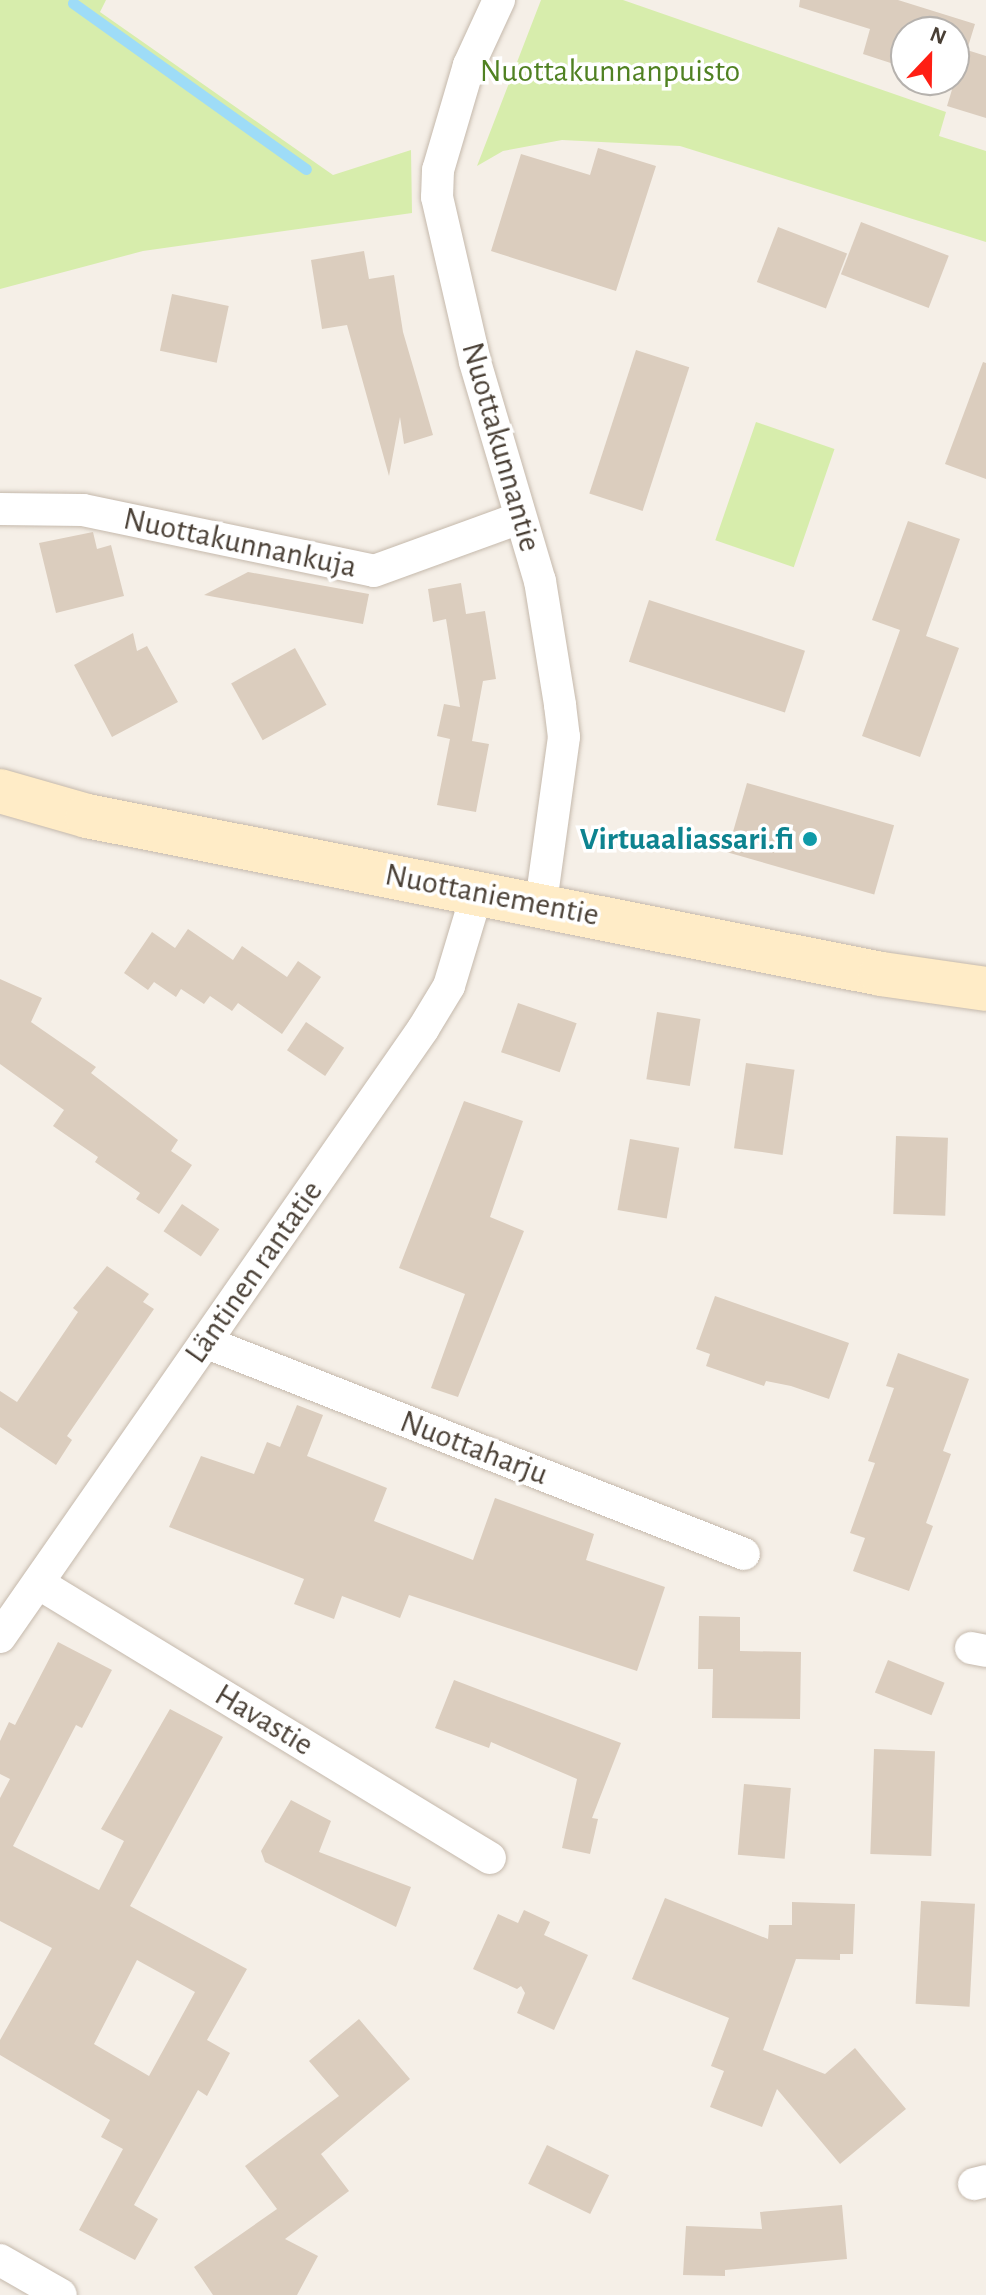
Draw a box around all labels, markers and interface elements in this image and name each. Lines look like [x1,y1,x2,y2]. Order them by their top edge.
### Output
north arrow [890,16,970,96]
text: N [927,23,949,49]
park label: Nuottakunnanpuisto [480,52,740,90]
street label: Nuottakunnantie [453,338,549,556]
street label: Nuottakunnankuja [120,500,360,586]
place label: Virtuaaliassari.fi [580,820,794,858]
marker: Virtuaaliassari.fi [801,830,819,848]
street label: Nuottaniementie [382,855,602,935]
street label: Läntinen rantatie [177,1173,331,1371]
street label: Nuottaharju [395,1402,553,1494]
street label: Havastie [208,1676,320,1764]

